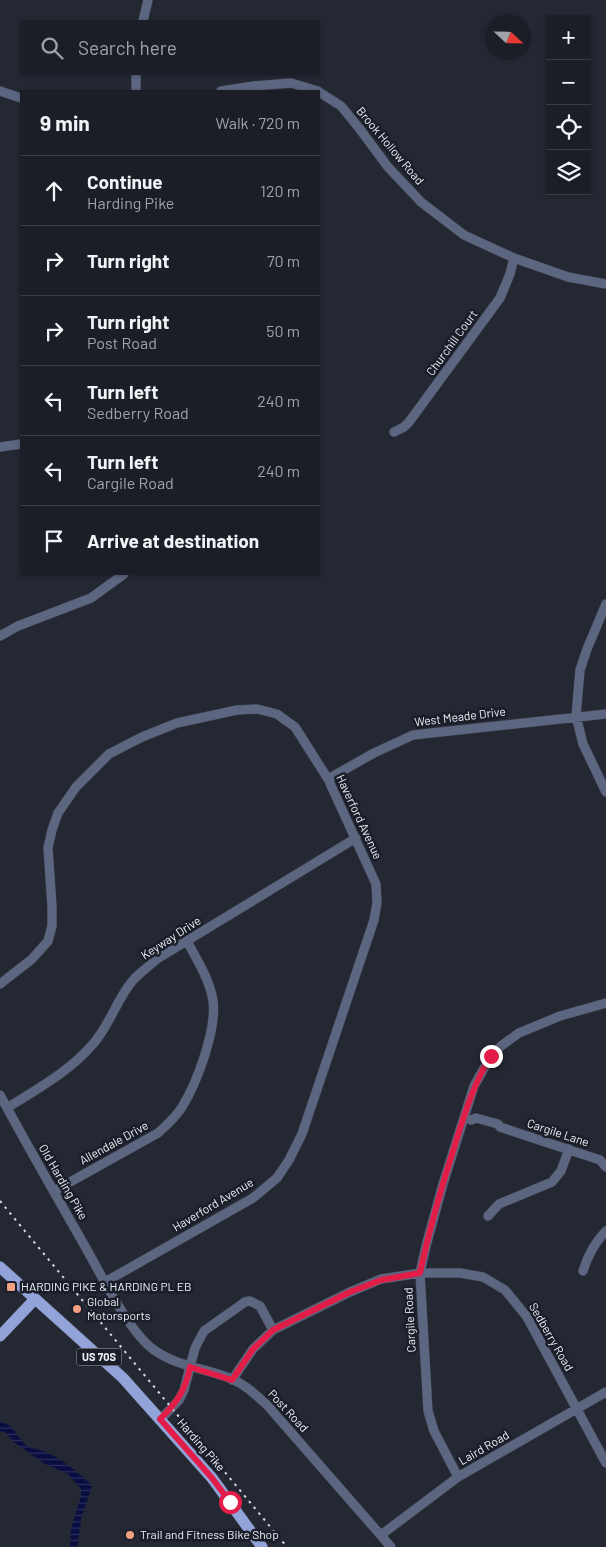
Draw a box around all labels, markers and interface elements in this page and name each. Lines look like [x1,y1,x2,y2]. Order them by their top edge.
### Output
north arrow [486,15,531,60]
map controls [546,15,591,195]
button: + [546,15,591,60]
search box [20,20,320,75]
icon: search [38,34,66,62]
text: Search here [78,36,177,59]
button: − [546,60,591,105]
street label: Brook Hollow Road [354,104,427,187]
button: locate [546,105,591,150]
text: 9 min [40,110,90,135]
text: Walk · 720 m [215,113,300,132]
button: layers [546,150,591,195]
text: Continue [87,170,163,193]
icon: ahead [40,177,68,205]
text: 120 m [260,181,300,200]
text: Harding Pike [87,193,174,212]
icon: right [40,247,68,275]
text: Turn right [87,249,169,272]
text: 70 m [267,251,300,270]
street label: Churchill Court [423,307,480,378]
text: Turn right [87,310,169,333]
icon: right [40,317,68,345]
text: 50 m [266,321,300,340]
text: Post Road [87,333,157,352]
text: Turn left [87,380,158,403]
icon: left [40,387,68,415]
text: 240 m [257,391,300,410]
text: Sedberry Road [87,403,189,422]
text: Turn left [87,450,158,473]
icon: left [40,457,68,485]
text: 240 m [257,461,300,480]
text: Cargile Road [87,473,174,492]
icon: arrive [40,527,68,555]
text: Arrive at destination [87,529,259,552]
street label: West Meade Drive [413,703,506,729]
street label: Haverford Avenue [334,772,386,861]
street label: Keyway Drive [138,913,203,962]
route end [480,1045,503,1068]
street label: Cargile Lane [526,1115,591,1149]
street label: Allendale Drive [77,1117,150,1167]
street label: Old Harding Pike [37,1141,91,1222]
street label: Haverford Avenue [169,1174,256,1234]
place label: HARDING PIKE & HARDING PL EB [21,1279,192,1293]
marker: HARDING PIKE & HARDING PL EB [5,1281,17,1293]
street label: Cargile Road [400,1287,418,1353]
place label: Global Motorsports [87,1294,151,1322]
street label: Sedberry Road [527,1300,577,1373]
marker: Global Motorsports [71,1303,83,1315]
road number: US 70S [76,1348,122,1365]
street label: Post Road [266,1386,312,1434]
street label: Harding Pike [175,1415,229,1474]
street label: Laird Road [456,1427,511,1467]
route start [219,1491,242,1514]
place label: Trail and Fitness Bike Shop [140,1527,279,1541]
marker: Trail and Fitness Bike Shop [124,1529,136,1541]

